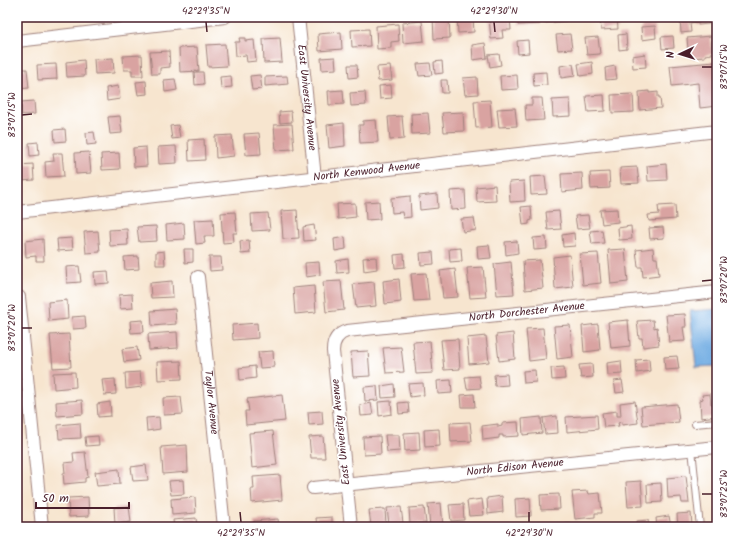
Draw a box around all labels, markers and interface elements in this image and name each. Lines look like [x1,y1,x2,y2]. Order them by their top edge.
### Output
text: 42°29'35"N [182,3,230,19]
text: 42°29'30"N [470,3,518,19]
north arrow [660,34,700,74]
street label: East University Avenue [292,43,321,152]
text: 83°07'15"W [716,44,732,90]
text: N [662,50,680,59]
text: 83°07'15"W [4,92,20,138]
street label: North Kenwood Avenue [312,156,421,187]
text: 83°07'20"W [716,256,732,304]
street label: North Dorchester Avenue [468,297,586,327]
text: 83°07'20"W [4,304,20,352]
street label: Taylor Avenue [199,369,223,435]
street label: East University Avenue [326,378,356,486]
street label: North Edison Avenue [465,454,564,481]
text: 83°07'25"W [716,470,732,518]
scale bar [36,484,129,510]
text: 50 m [42,489,69,508]
text: 42°29'35"N [217,525,265,541]
text: 42°29'30"N [505,525,553,541]

